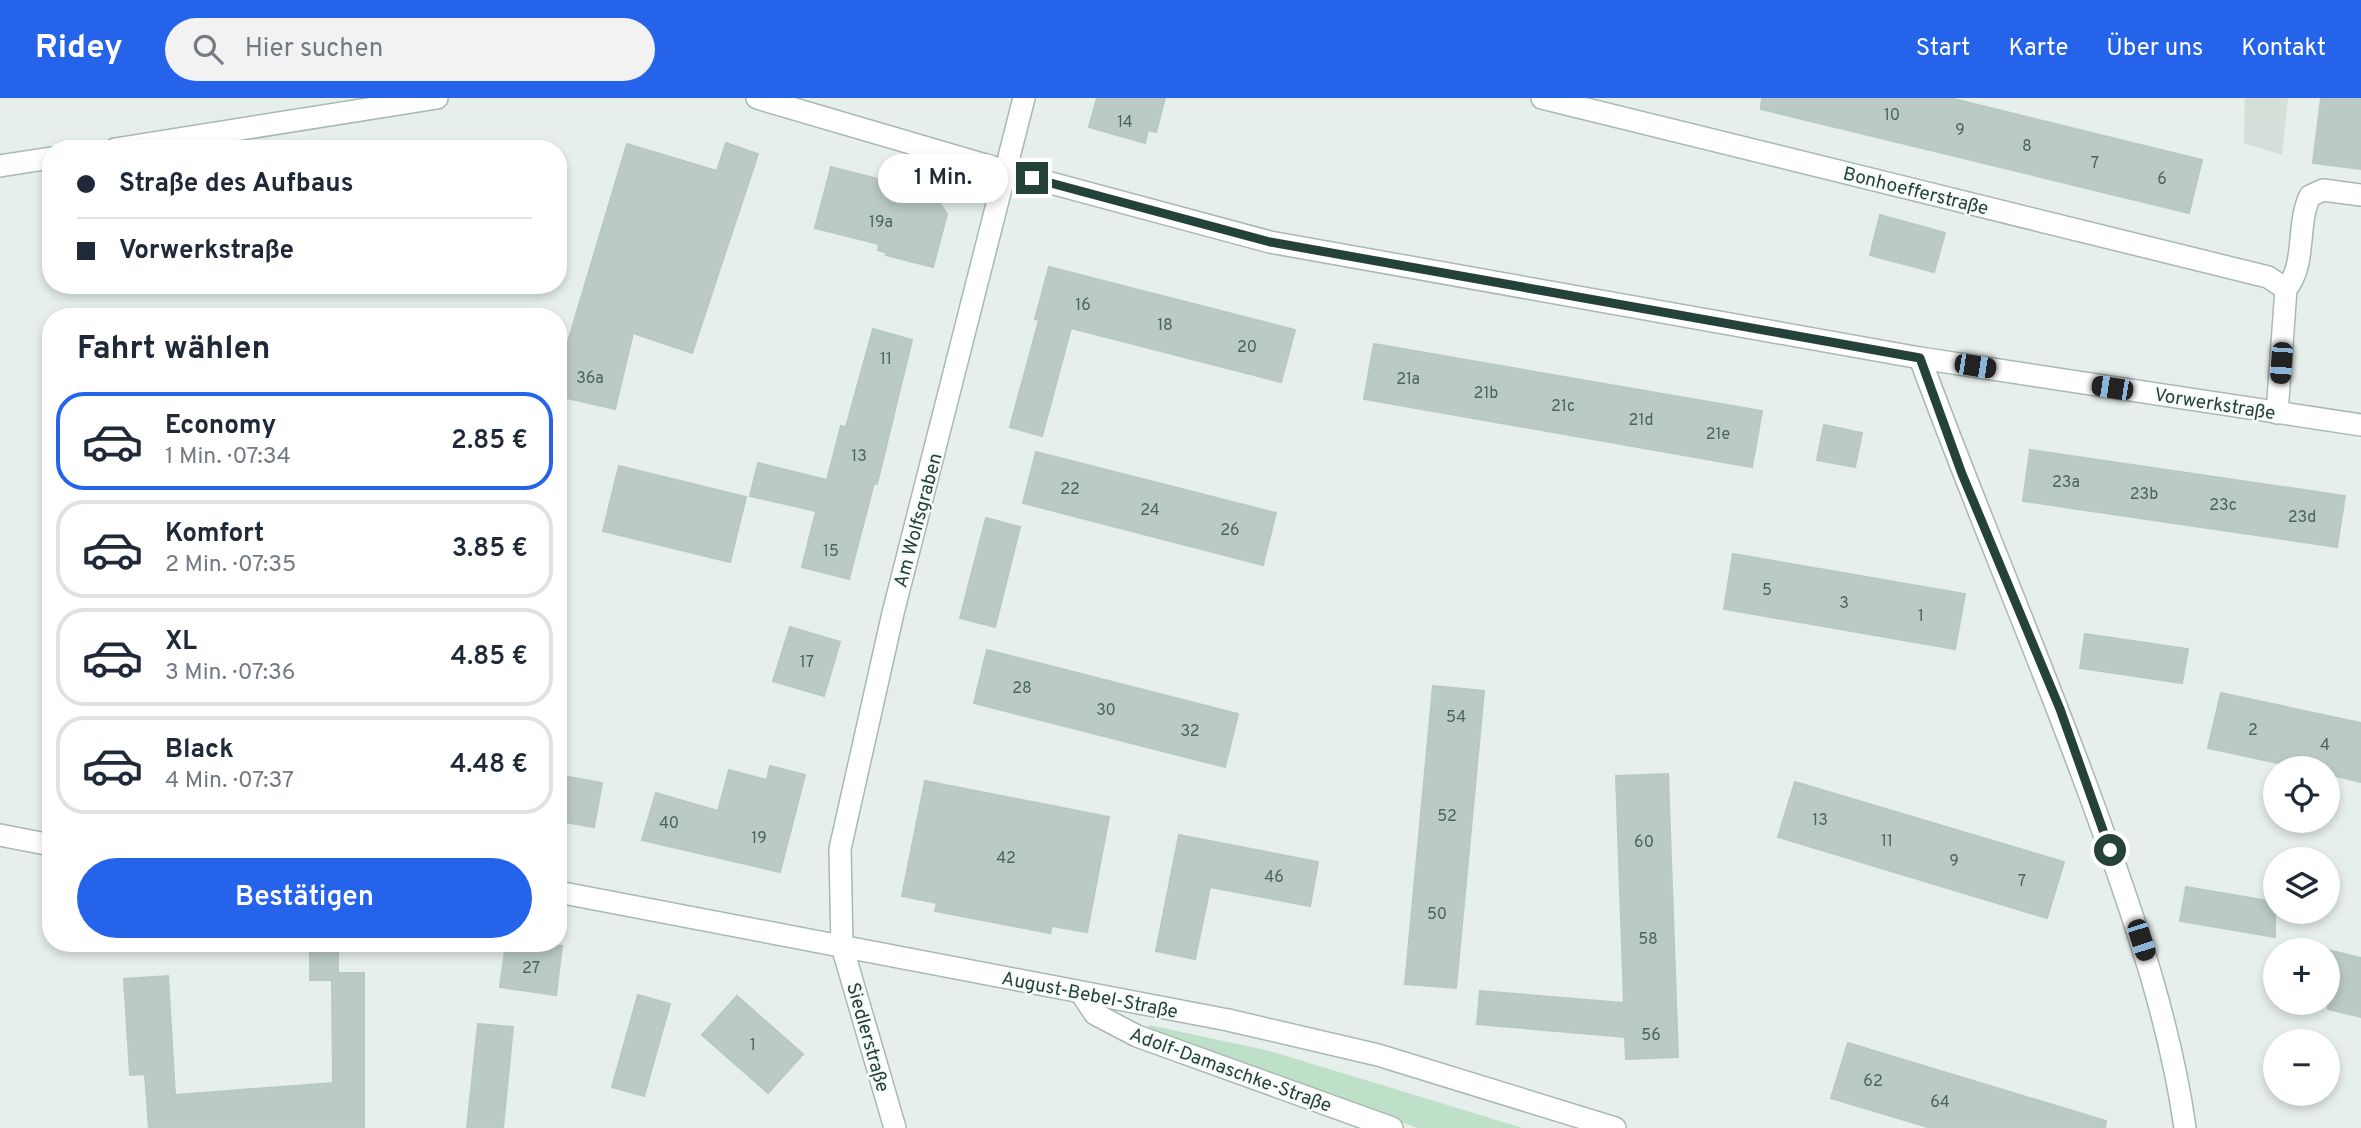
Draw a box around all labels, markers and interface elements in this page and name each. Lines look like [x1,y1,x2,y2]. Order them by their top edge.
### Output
search box [165,18,655,81]
text: Ridey [35,28,123,70]
icon: search [189,30,227,68]
text: Hier suchen [245,33,383,66]
text: Start [1916,34,1970,64]
text: Karte [2008,34,2068,64]
text: Über uns [2106,34,2203,64]
text: Kontakt [2241,34,2326,64]
house number: 10 [1884,106,1900,126]
house number: 14 [1117,113,1133,133]
house number: 9 [1955,121,1965,141]
house number: 8 [2022,137,2032,157]
callout: 1 Min. [878,154,1007,202]
house number: 7 [2091,154,2099,174]
route end [1016,162,1048,194]
street label: Bonhoefferstraße [1840,162,1991,222]
text: 1 Min. [914,164,972,193]
text: Straße des Aufbaus [119,168,353,201]
house number: 6 [2157,170,2167,190]
house number: 19a [869,213,893,233]
text: Vorwerkstraße [119,235,294,268]
house number: 16 [1075,296,1091,316]
house number: 18 [1157,316,1173,336]
text: Fahrt wählen [77,330,270,370]
house number: 20 [1237,338,1257,358]
car [2270,341,2293,385]
house number: 11 [880,350,892,370]
car [1953,352,1998,380]
house number: 36a [576,369,604,389]
house number: 21a [1396,370,1420,390]
car [2090,374,2135,402]
house number: 21b [1474,384,1498,404]
street label: Vorwerkstraße [2152,384,2277,426]
house number: 21c [1551,397,1575,417]
icon: car [81,410,144,473]
text: Economy [165,410,276,443]
house number: 21d [1629,411,1653,431]
text: 2.85 € [451,425,528,458]
house number: 21e [1706,425,1730,445]
text: 1 Min. · 07:34 [165,443,291,472]
house number: 13 [851,447,867,467]
street label: Am Wolfsgraben [889,450,948,591]
house number: 23a [2052,473,2080,493]
house number: 22 [1060,480,1080,500]
house number: 23b [2130,485,2158,505]
house number: 23c [2209,496,2237,516]
house number: 24 [1140,501,1160,521]
house number: 23d [2288,508,2316,528]
icon: car [81,518,144,581]
text: Komfort [165,518,264,551]
house number: 26 [1220,521,1240,541]
text: 3.85 € [452,533,528,566]
house number: 15 [823,542,839,562]
text: 2 Min. · 07:35 [165,551,296,580]
house number: 5 [1762,581,1772,601]
house number: 3 [1839,594,1849,614]
house number: 1 [1918,607,1924,627]
icon: car [81,626,144,689]
text: XL [165,626,197,659]
text: 4.85 € [450,641,528,674]
house number: 17 [800,653,814,673]
text: 3 Min. · 07:36 [165,659,296,688]
house number: 28 [1012,679,1032,699]
house number: 30 [1096,701,1116,721]
house number: 54 [1446,708,1466,728]
house number: 2 [2248,721,2258,741]
house number: 32 [1180,722,1200,742]
icon: car [81,734,144,797]
text: Black [165,734,234,767]
house number: 4 [2320,736,2330,756]
text: 4.48 € [450,749,528,782]
map controls [2263,756,2340,1106]
button: locate [2263,756,2340,833]
text: 4 Min. · 07:37 [165,767,294,796]
house number: 52 [1437,807,1457,827]
house number: 13 [1812,811,1828,831]
house number: 40 [659,814,679,834]
house number: 19 [751,829,767,849]
house number: 11 [1881,832,1893,852]
house number: 60 [1634,833,1654,853]
route start [2094,834,2126,866]
button: layers [2263,847,2340,924]
house number: 42 [996,849,1016,869]
house number: 9 [1949,852,1959,872]
button: Bestätigen [77,858,532,938]
house number: 46 [1264,868,1284,888]
house number: 7 [2018,872,2026,892]
house number: 50 [1427,905,1447,925]
car [2125,917,2158,963]
house number: 58 [1638,930,1658,950]
button: + [2263,938,2340,1015]
house number: 27 [522,959,540,979]
street label: August-Bebel-Straße [1000,967,1180,1025]
street label: Siedlerstraße [840,980,894,1095]
street label: Adolf-Damaschke-Straße [1126,1023,1335,1119]
house number: 56 [1641,1026,1661,1046]
button: − [2263,1029,2340,1106]
house number: 1 [750,1036,756,1056]
house number: 62 [1863,1072,1883,1092]
house number: 64 [1930,1093,1950,1113]

